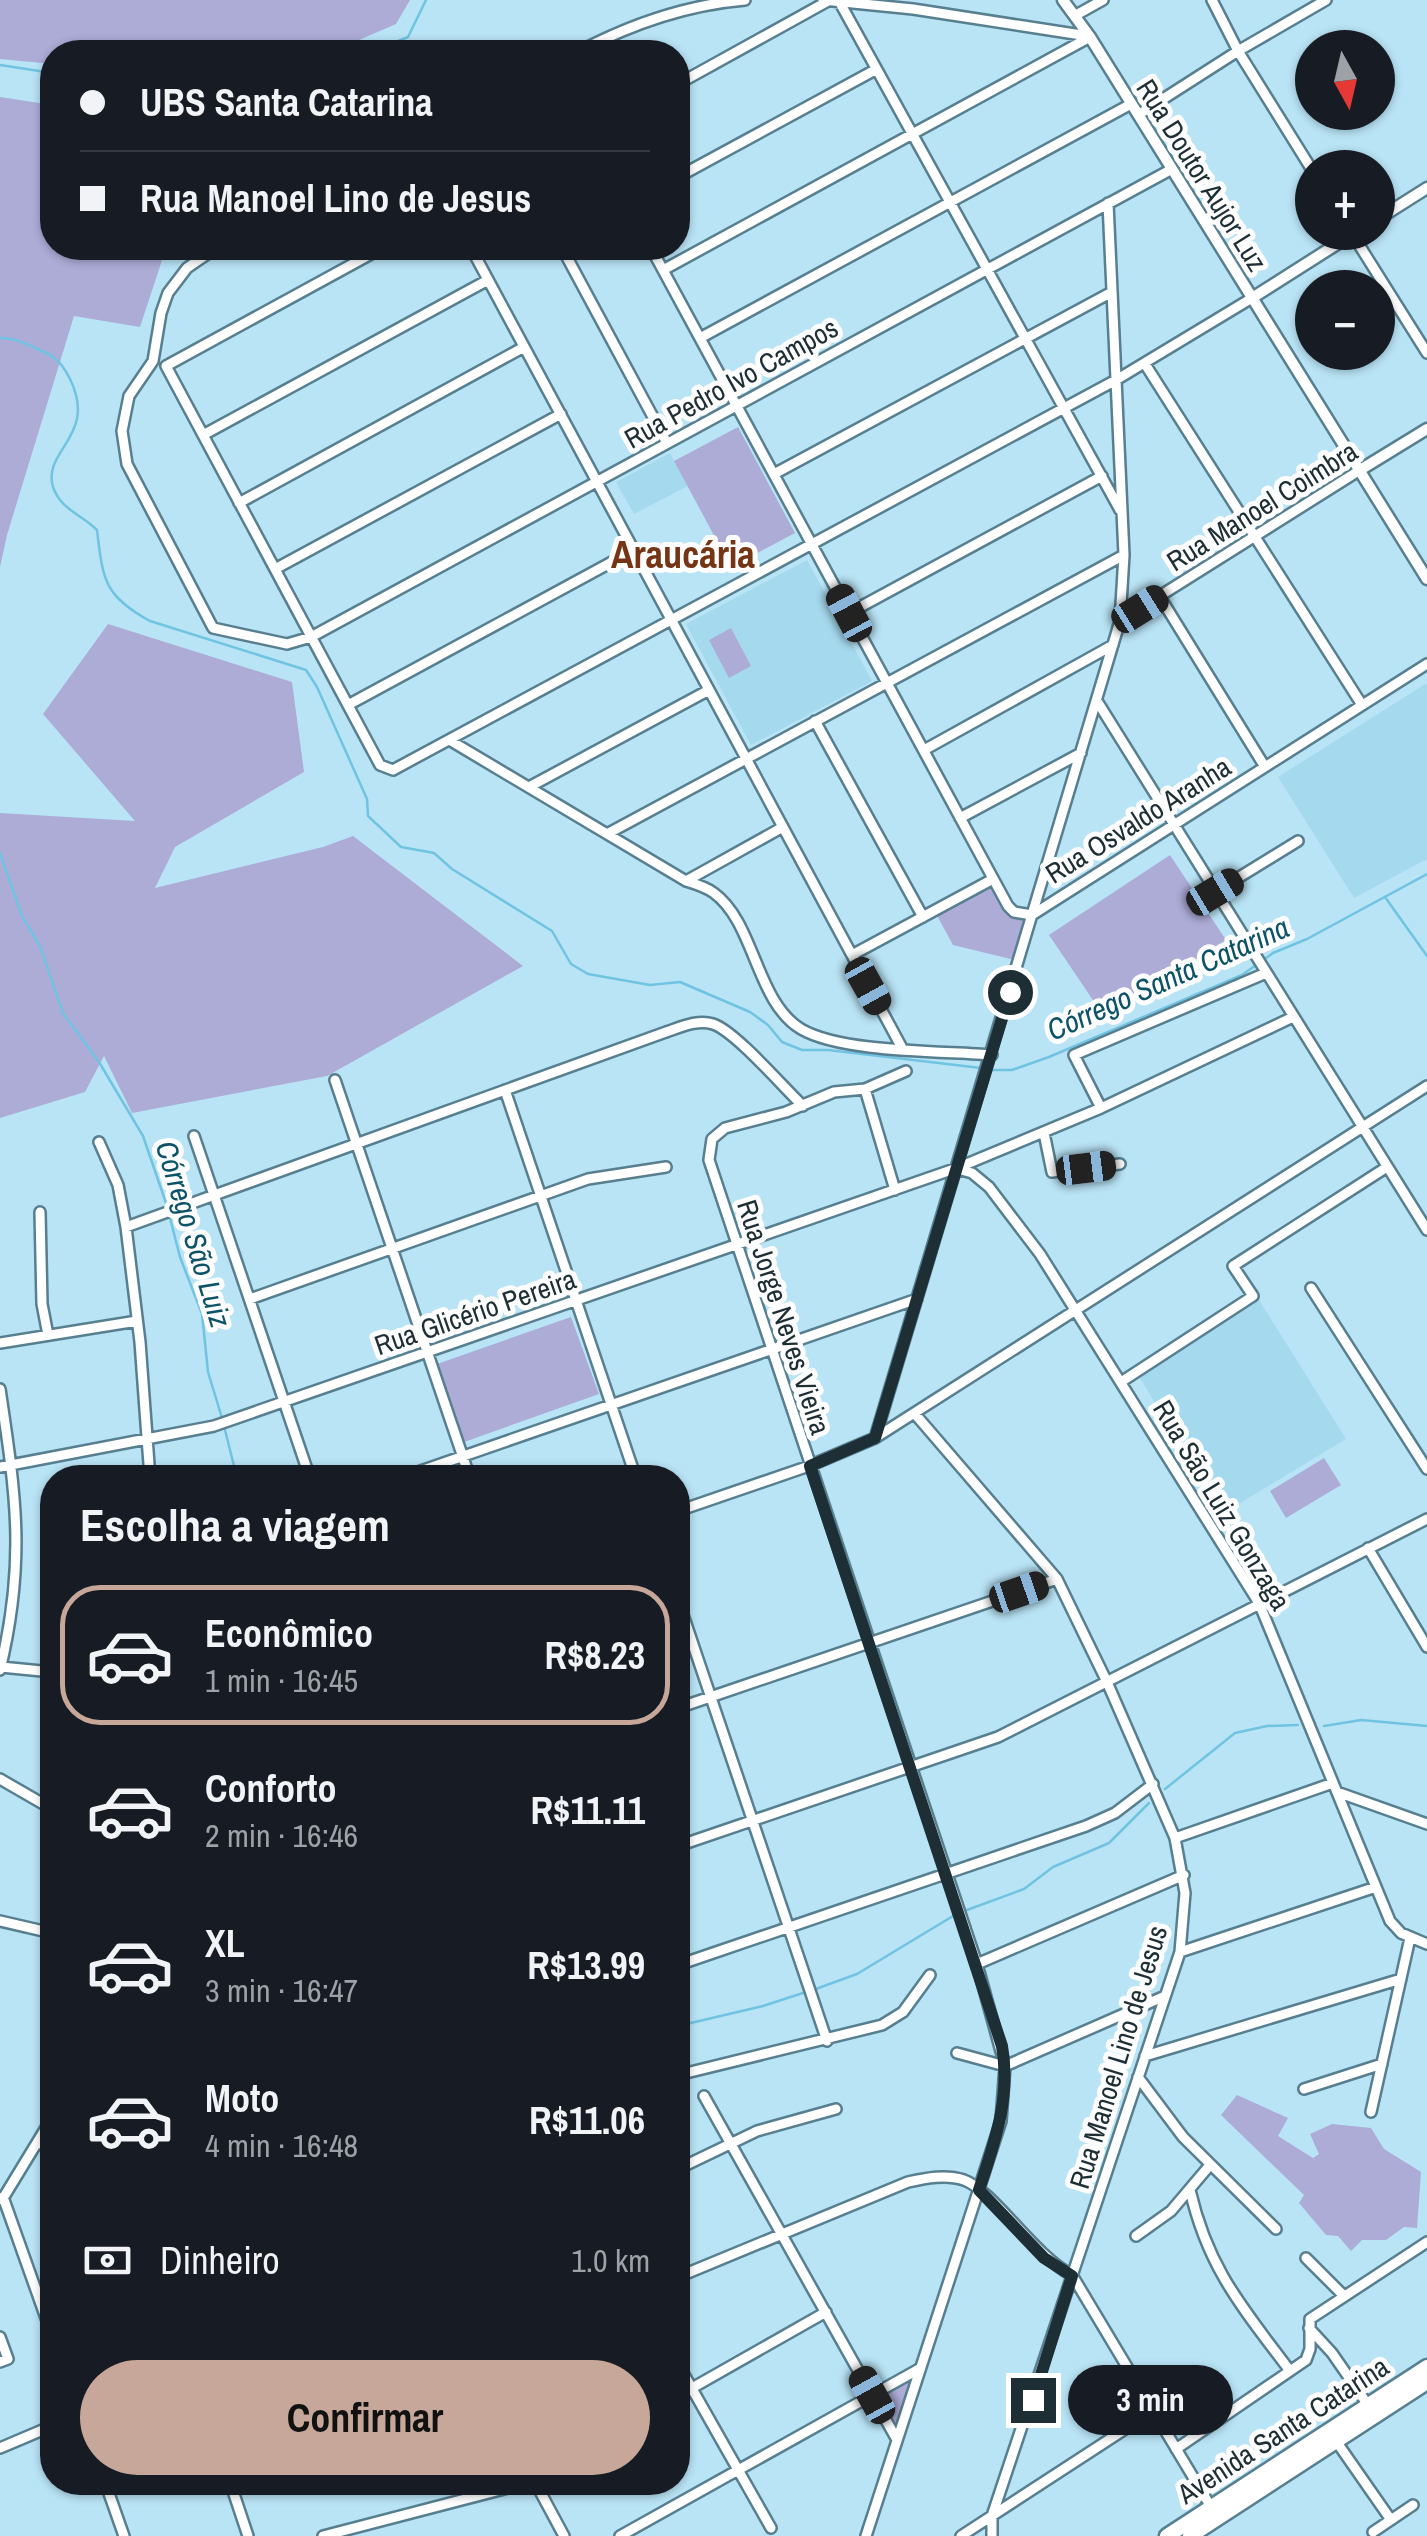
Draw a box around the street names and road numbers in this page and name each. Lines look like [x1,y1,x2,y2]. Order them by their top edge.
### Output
street label: Rua Doutor Aujor Luz [1128,72,1276,278]
street label: Rua Pedro Ivo Campos [617,309,845,457]
street label: Rua Manoel Coimbra [1159,432,1365,580]
street label: Rua Osvaldo Aranha [1038,748,1238,892]
street label: Rua Jorge Neves Vieira [728,1195,840,1439]
street label: Rua Glicério Pereira [369,1260,581,1364]
street label: Rua São Luiz Gonzaga [1144,1393,1300,1617]
street label: Rua Manoel Lino de Jesus [1060,1921,1176,2193]
street label: Avenida Santa Catarina [1169,2347,1396,2513]

